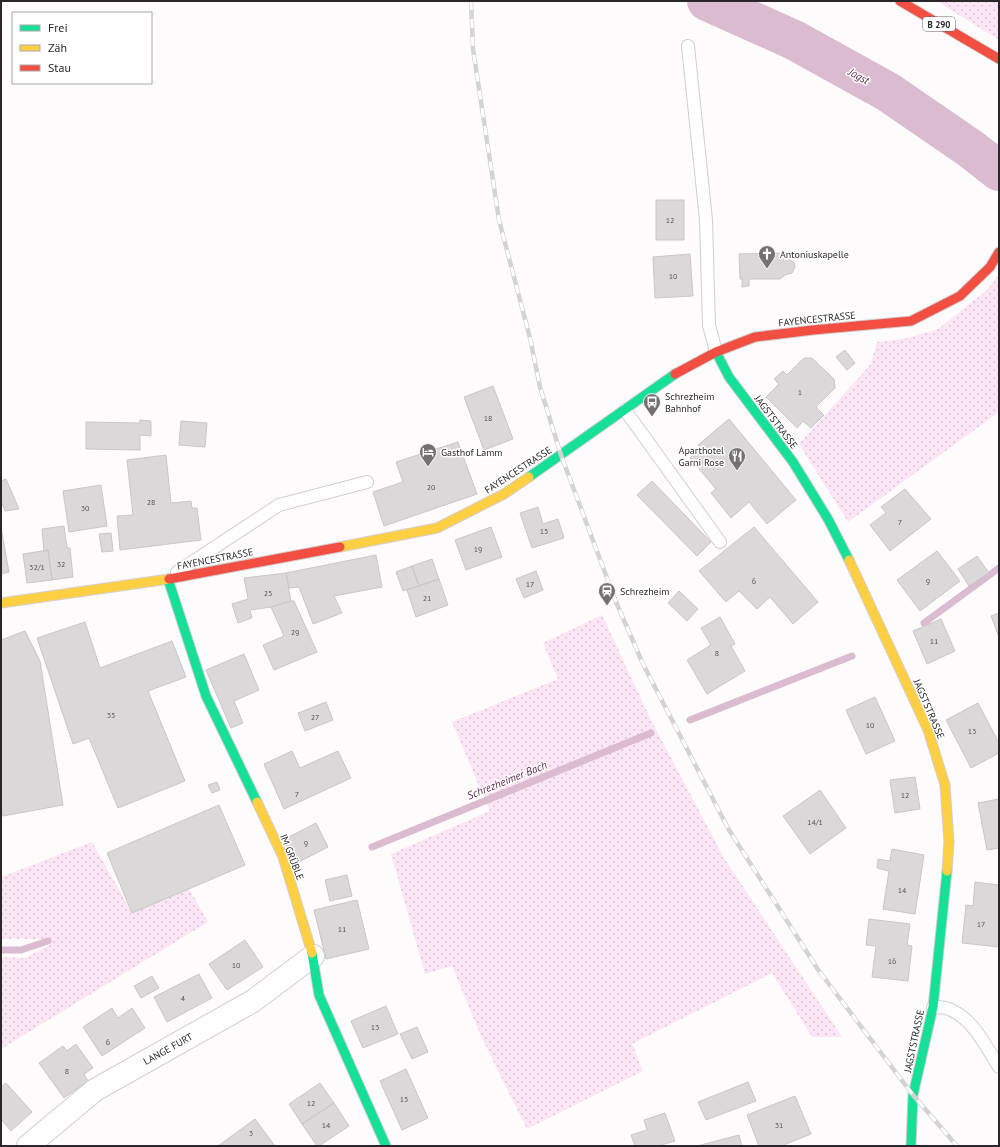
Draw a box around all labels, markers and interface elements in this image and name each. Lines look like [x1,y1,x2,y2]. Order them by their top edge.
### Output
legend [12,12,152,84]
road number: B 290 [923,17,955,31]
text: Frei [48,20,68,35]
text: Zäh [48,40,67,55]
text: Stau [48,60,71,75]
water label: Jagst [845,64,872,88]
house number: 12 [666,215,674,225]
church icon: Antoniuskapelle [757,244,777,269]
place label: Antoniuskapelle [780,248,849,261]
house number: 10 [669,271,678,281]
street label: FAYENCESTRASSE [778,308,856,330]
house number: 1 [798,387,802,397]
place label: Schrezheim Bahnhof [665,390,714,415]
bus stop icon: Schrezheim Bahnhof [642,392,662,417]
street label: JAGSTSTRASSE [751,392,800,451]
house number: 18 [484,413,492,423]
hotel icon: Gasthof Lamm [418,442,438,467]
street label: FAYENCESTRASSE [482,443,554,497]
place label: Aparthotel Garni Rose [679,444,724,469]
place label: Gasthof Lamm [441,446,502,459]
restaurant icon: Aparthotel Garni Rose [727,446,747,471]
house number: 20 [427,482,436,492]
house number: 28 [147,497,155,507]
house number: 30 [81,503,90,513]
house number: 7 [898,517,902,527]
house number: 15 [540,526,548,536]
house number: 19 [474,544,482,554]
street label: FAYENCESTRASSE [176,545,254,573]
house number: 32 [57,559,65,569]
house number: 32/1 [29,562,45,572]
house number: 6 [752,576,756,586]
house number: 9 [926,576,930,586]
house number: 17 [526,579,534,589]
station icon: Schrezheim [597,581,617,606]
place label: Schrezheim [620,585,669,598]
house number: 25 [264,588,272,598]
house number: 21 [423,593,431,603]
house number: 29 [291,627,299,637]
house number: 11 [930,636,938,646]
house number: 8 [715,648,719,658]
street label: JAGSTSTRASSE [910,676,947,741]
house number: 35 [107,710,115,720]
house number: 27 [311,712,319,722]
house number: 10 [866,720,875,730]
house number: 13 [968,726,976,736]
water label: Schrezheimer Bach [465,758,549,802]
house number: 7 [295,789,299,799]
house number: 12 [901,790,909,800]
house number: 14/1 [807,817,823,827]
street label: IM GRÜBLE [277,832,307,882]
house number: 9 [304,838,308,848]
house number: 14 [898,885,907,895]
house number: 17 [977,919,985,929]
house number: 11 [338,924,346,934]
house number: 16 [888,956,896,966]
house number: 10 [232,960,241,970]
house number: 4 [181,993,186,1003]
street label: JAGSTSTRASSE [901,1008,927,1075]
house number: 13 [371,1022,379,1032]
street label: LANGE FURT [141,1030,195,1068]
house number: 6 [106,1037,110,1047]
house number: 8 [65,1066,69,1076]
house number: 15 [400,1094,408,1104]
house number: 12 [307,1098,315,1108]
house number: 14 [322,1120,331,1130]
house number: 31 [775,1120,783,1130]
house number: 3 [249,1128,253,1138]

